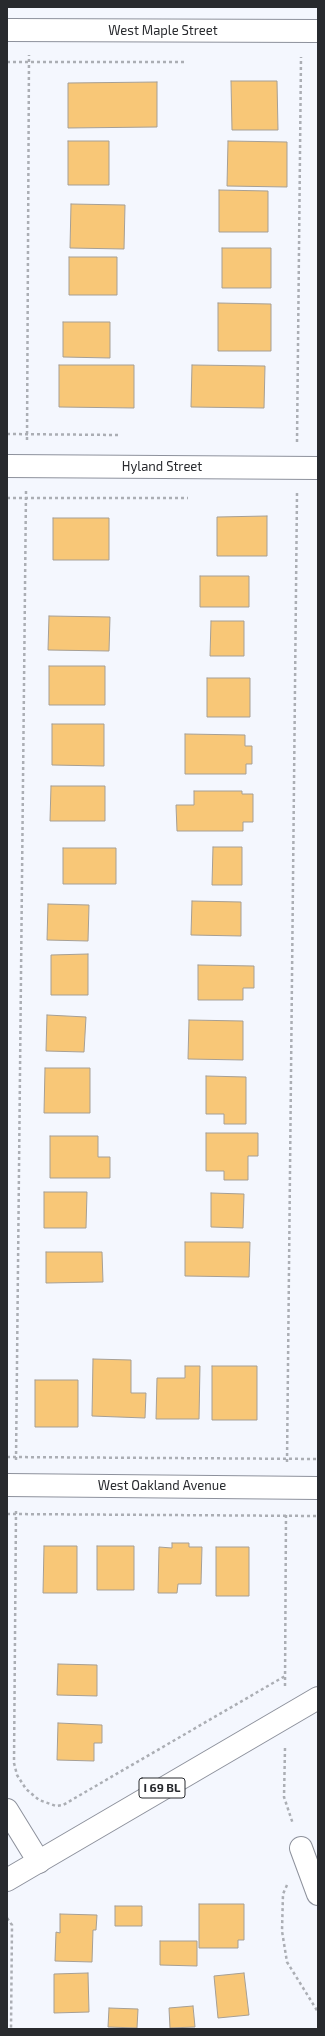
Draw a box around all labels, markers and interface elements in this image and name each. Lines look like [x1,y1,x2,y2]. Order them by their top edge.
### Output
street label: West Maple Street [108,23,218,39]
street label: Hyland Street [122,459,202,475]
street label: West Oakland Avenue [98,1478,226,1494]
road number: I 69 BL [139,1778,185,1798]

